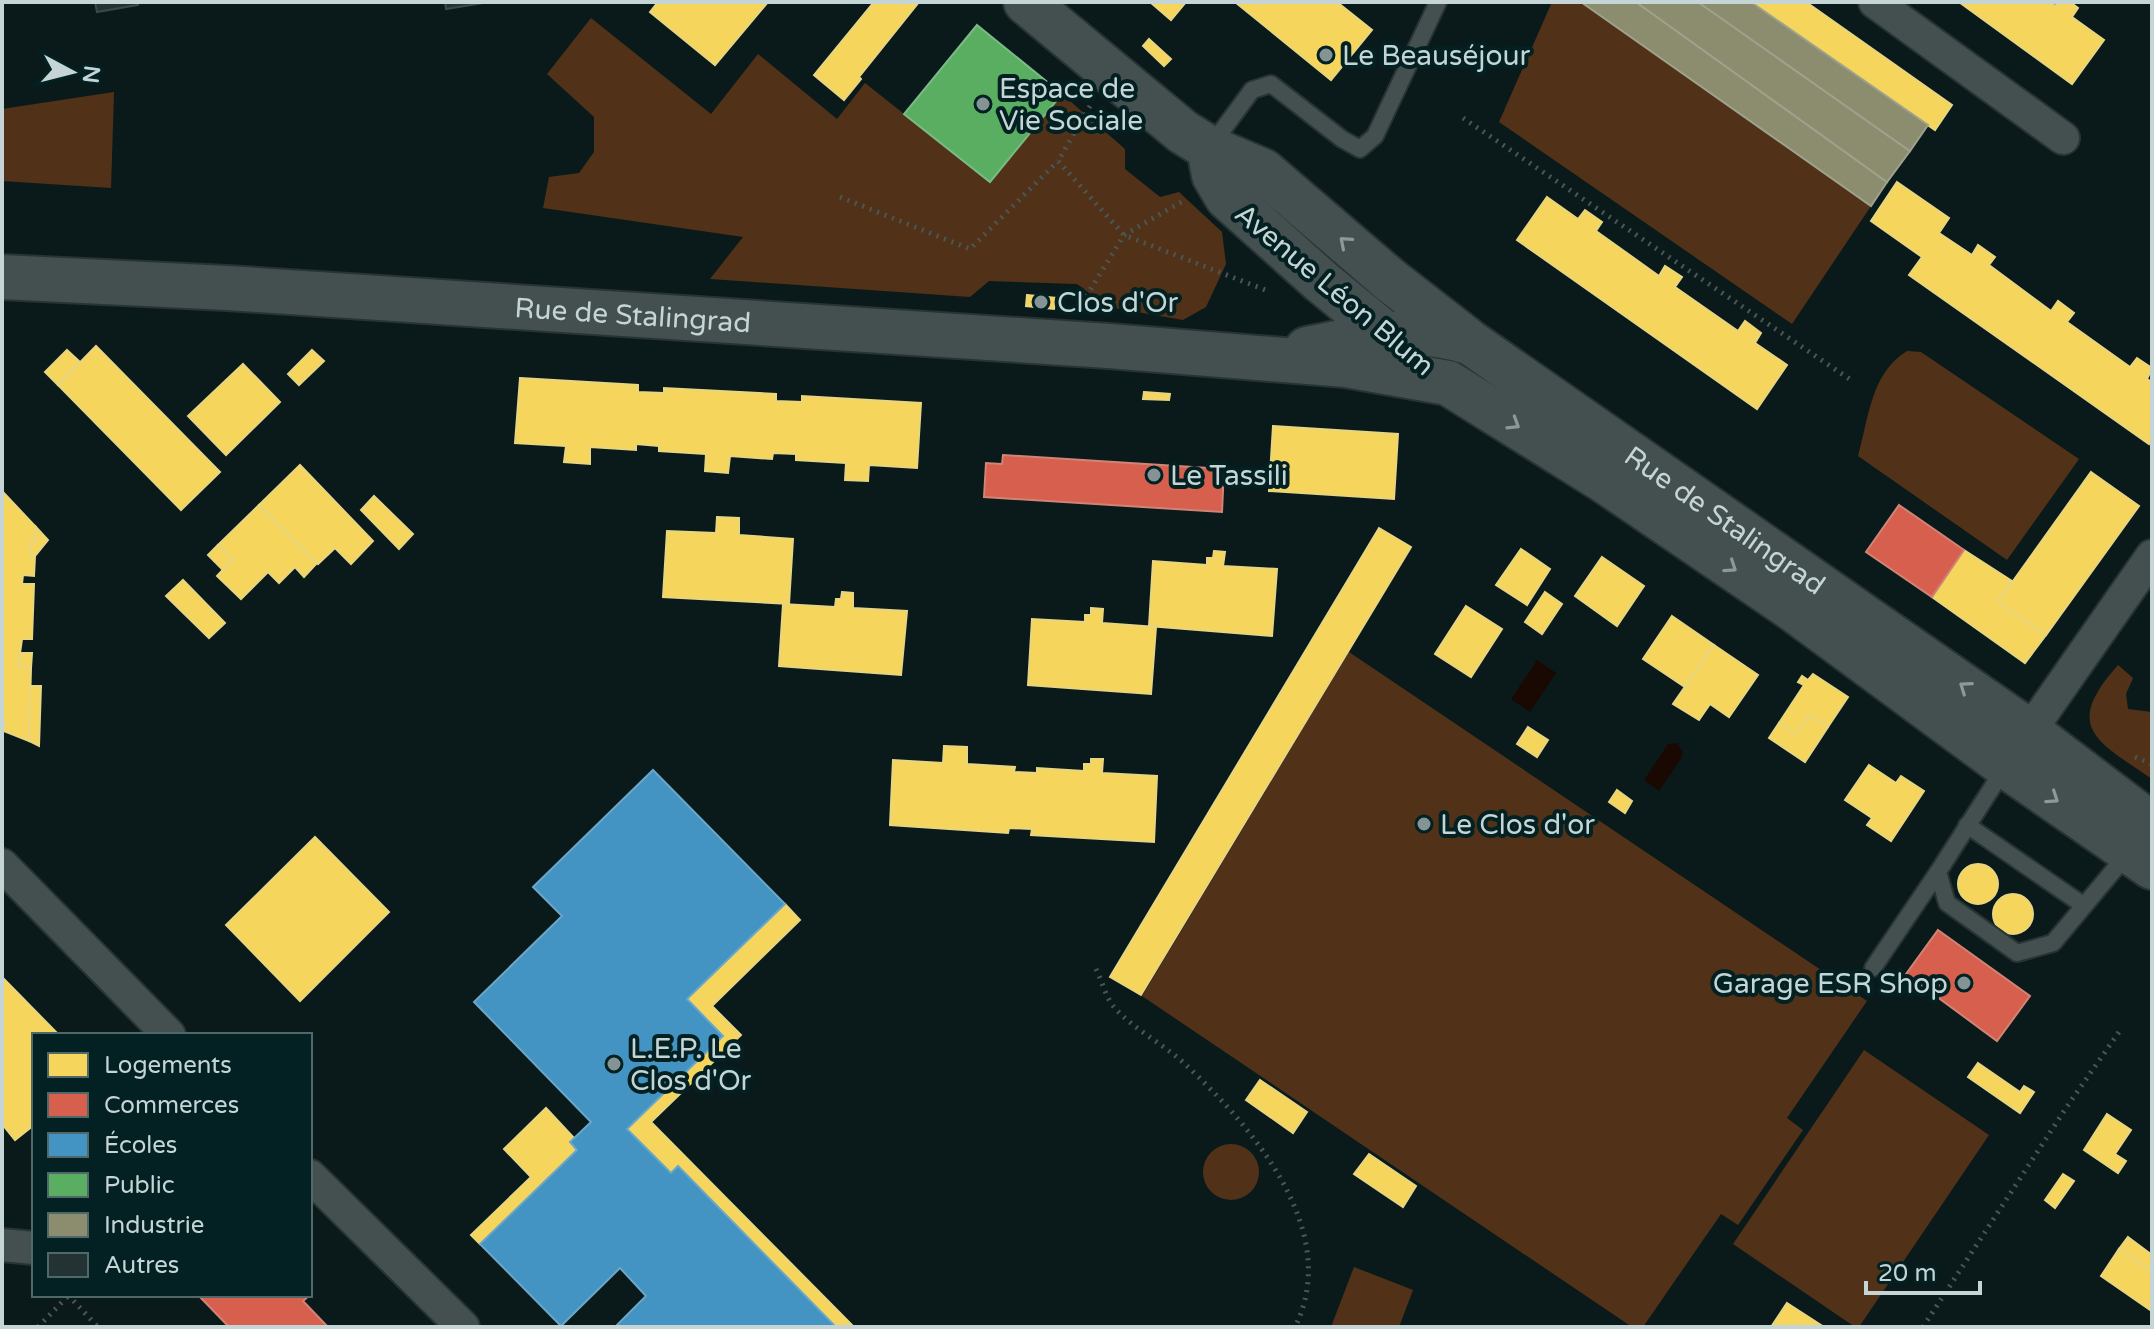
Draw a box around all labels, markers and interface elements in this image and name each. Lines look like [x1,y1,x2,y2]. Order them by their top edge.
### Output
north arrow [32,32,112,112]
place label: Le Beauséjour [1342,39,1531,73]
marker: Le Beauséjour [1317,46,1335,64]
text: N [77,64,105,85]
place label: Espace de Vie Sociale [999,72,1143,138]
marker: Espace de Vie Sociale [974,95,992,113]
street label: Avenue Léon Blum [1228,196,1441,383]
one-way arrow [1339,237,1354,252]
place label: Clos d'Or [1057,286,1179,320]
street label: Rue de Stalingrad [513,291,752,340]
marker: Clos d'Or [1032,293,1050,311]
one-way arrow [1505,415,1520,430]
street label: Rue de Stalingrad [1618,439,1831,602]
place label: Le Tassili [1170,459,1288,493]
marker: Le Tassili [1145,466,1163,484]
one-way arrow [1723,557,1737,572]
one-way arrow [1960,682,1974,697]
one-way arrow [2044,788,2058,803]
place label: Le Clos d'or [1440,808,1595,842]
marker: Le Clos d'or [1415,815,1433,833]
place label: Garage ESR Shop [1713,967,1948,1001]
marker: Garage ESR Shop [1955,974,1973,992]
place label: L.E.P. Le Clos d'Or [630,1032,752,1098]
legend [32,1033,312,1297]
text: Logements [104,1051,232,1080]
marker: L.E.P. Le Clos d'Or [605,1055,623,1073]
text: Commerces [104,1091,239,1120]
text: Écoles [104,1130,177,1160]
text: Public [104,1171,174,1200]
text: Industrie [104,1211,204,1240]
scale bar [1866,1245,1980,1295]
text: Autres [104,1251,179,1280]
text: 20 m [1878,1259,1936,1288]

